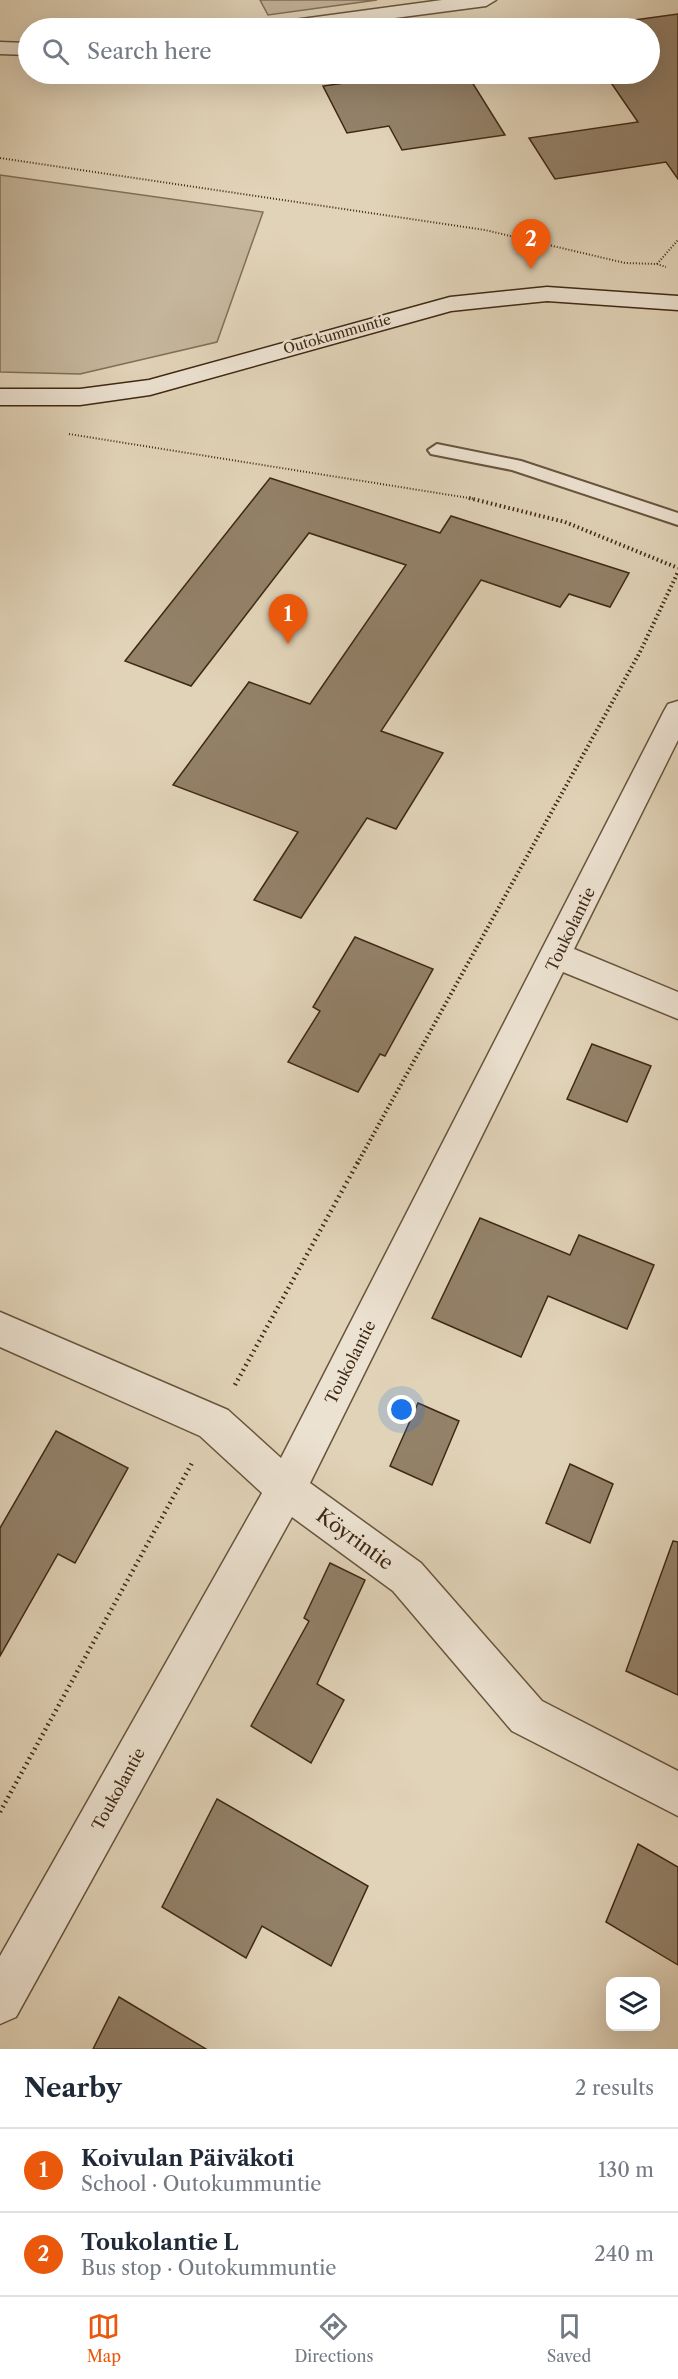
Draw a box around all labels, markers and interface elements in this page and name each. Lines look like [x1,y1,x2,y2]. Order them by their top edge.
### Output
search box [18,18,660,84]
icon: search [39,35,72,68]
text: Search here [87,38,212,65]
pin: 2 [512,220,550,269]
street label: Outokummuntie [281,310,393,358]
pin: 1 [268,594,308,644]
street label: Toukolantie [541,884,599,974]
street label: Toukolantie [320,1317,380,1407]
your location [387,1395,416,1424]
street label: Köyrintie [312,1503,398,1575]
street label: Toukolantie [87,1744,149,1834]
map controls [606,1977,660,2031]
button: layers [606,1977,660,2031]
text: Nearby [24,2072,122,2104]
text: 2 results [575,2076,654,2100]
text: Koivulan Päiväkoti [81,2145,294,2172]
text: 1 [39,2158,48,2182]
text: 130 m [598,2158,654,2182]
text: School · Outokummuntie [81,2172,321,2196]
text: Toukolantie L [81,2229,239,2256]
text: 2 [38,2242,49,2266]
text: 240 m [594,2242,654,2266]
text: Bus stop · Outokummuntie [81,2256,336,2280]
tab: Map [87,2310,121,2366]
tab: Directions [294,2310,373,2366]
tab: Saved [547,2310,591,2366]

